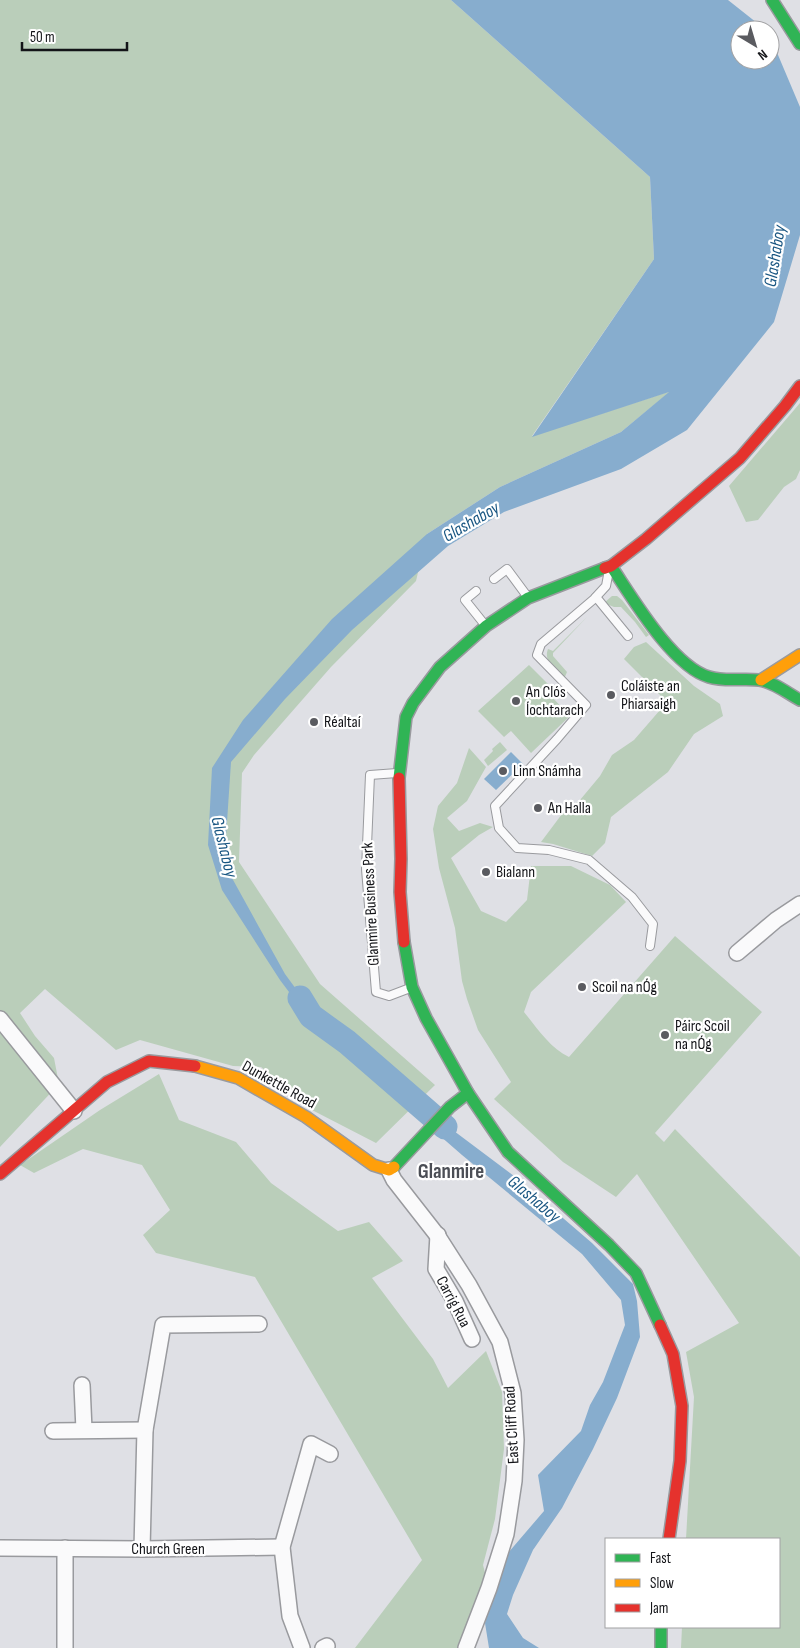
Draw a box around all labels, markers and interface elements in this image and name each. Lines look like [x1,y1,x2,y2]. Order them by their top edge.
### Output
scale bar [22,20,128,52]
north arrow [730,20,780,70]
text: 50 m [30,28,55,47]
text: N [755,46,771,64]
water label: Glashaboy [760,223,790,288]
water label: Glashaboy [439,497,504,547]
place label: Coláiste an Phiarsaigh [621,677,680,714]
place label: An Clós Íochtarach [525,683,584,720]
marker: Coláiste an Phiarsaigh [605,689,617,701]
marker: An Clós Íochtarach [510,695,522,707]
place label: Réaltaí [324,713,361,732]
marker: Réaltaí [308,716,320,728]
place label: Linn Snámha [513,762,581,781]
marker: Linn Snámha [497,765,509,777]
place label: An Halla [547,799,591,818]
marker: An Halla [532,802,544,814]
water label: Glashaboy [206,814,242,881]
street label: Glanmire Business Park [358,842,384,966]
place label: Bialann [496,863,535,882]
marker: Bialann [480,866,492,878]
place label: Scoil na nÓg [592,978,657,997]
marker: Scoil na nÓg [576,981,588,993]
place label: Páirc Scoil na nÓg [675,1017,730,1054]
marker: Páirc Scoil na nÓg [659,1029,671,1041]
street label: Dunkettle Road [239,1057,319,1113]
district label: Glanmire [418,1159,484,1184]
water label: Glashaboy [504,1171,565,1228]
street label: Carrig Rua [432,1273,474,1331]
street label: East Cliff Road [500,1385,524,1465]
legend [605,1538,780,1628]
street label: Church Green [131,1540,205,1559]
text: Fast [650,1549,672,1568]
text: Slow [650,1574,674,1593]
text: Jam [649,1599,668,1618]

